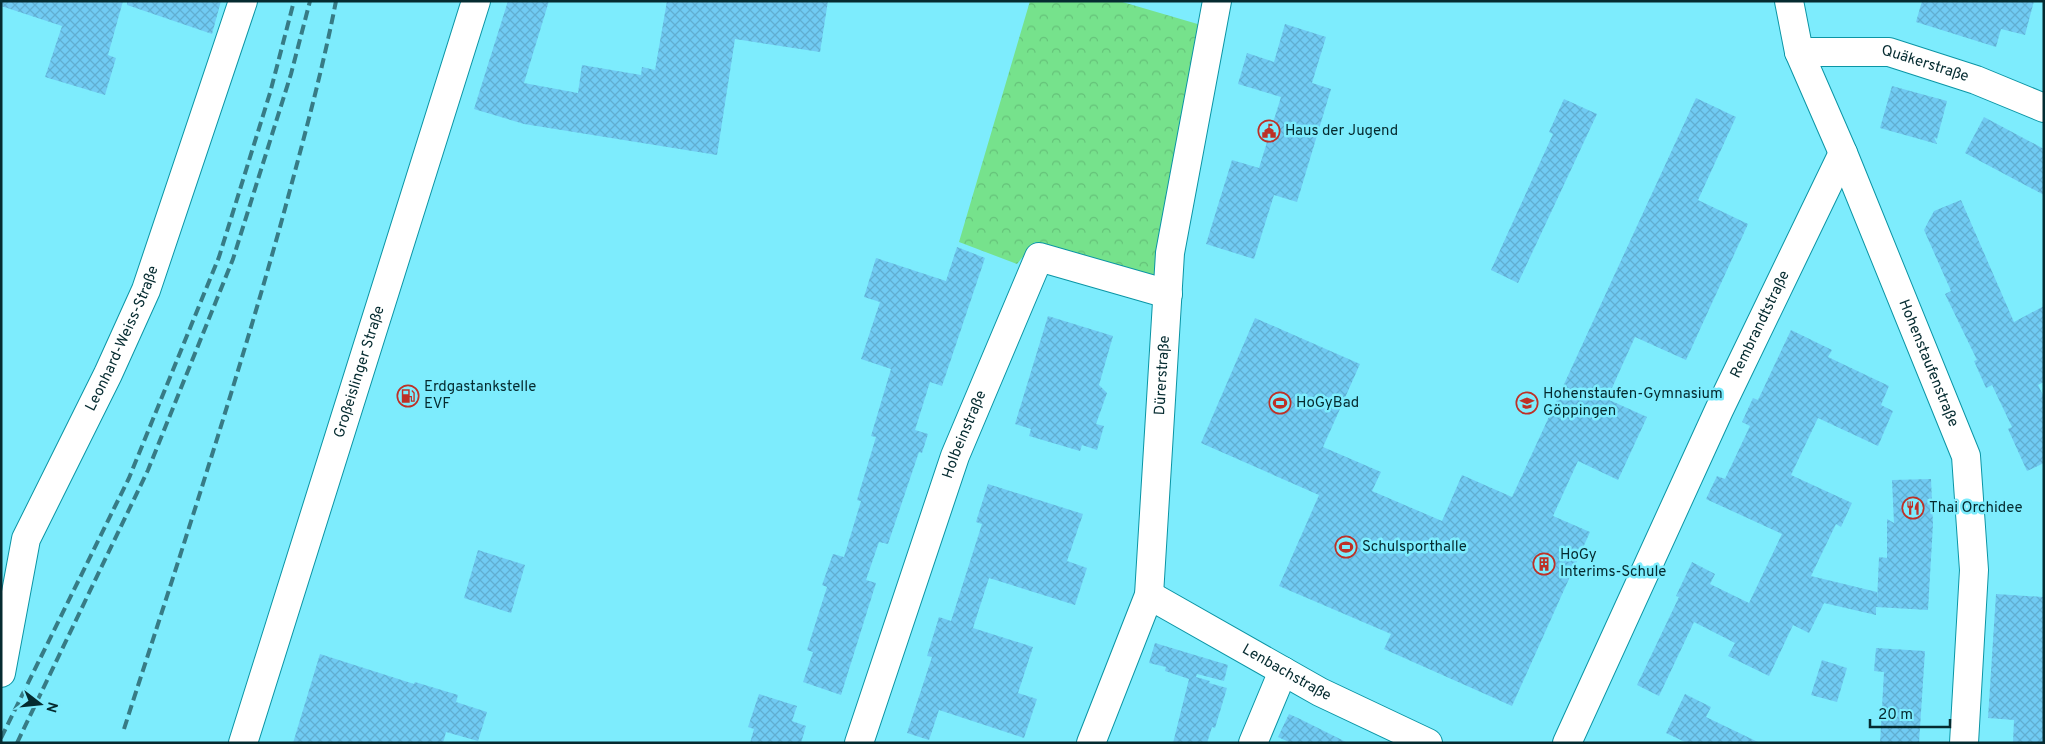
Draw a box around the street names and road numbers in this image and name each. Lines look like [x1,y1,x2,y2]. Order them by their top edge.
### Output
street label: Quäkerstraße [1882,43,1971,87]
street label: Leonhard-Weiss-Straße [82,263,163,414]
street label: Rembrandtstraße [1726,268,1794,381]
street label: Hohenstaufenstraße [1894,297,1963,430]
street label: Großeislinger Straße [330,303,389,440]
street label: Dürerstraße [1151,335,1174,416]
street label: Holbeinstraße [939,388,991,481]
street label: Lenbachstraße [1238,640,1334,705]

